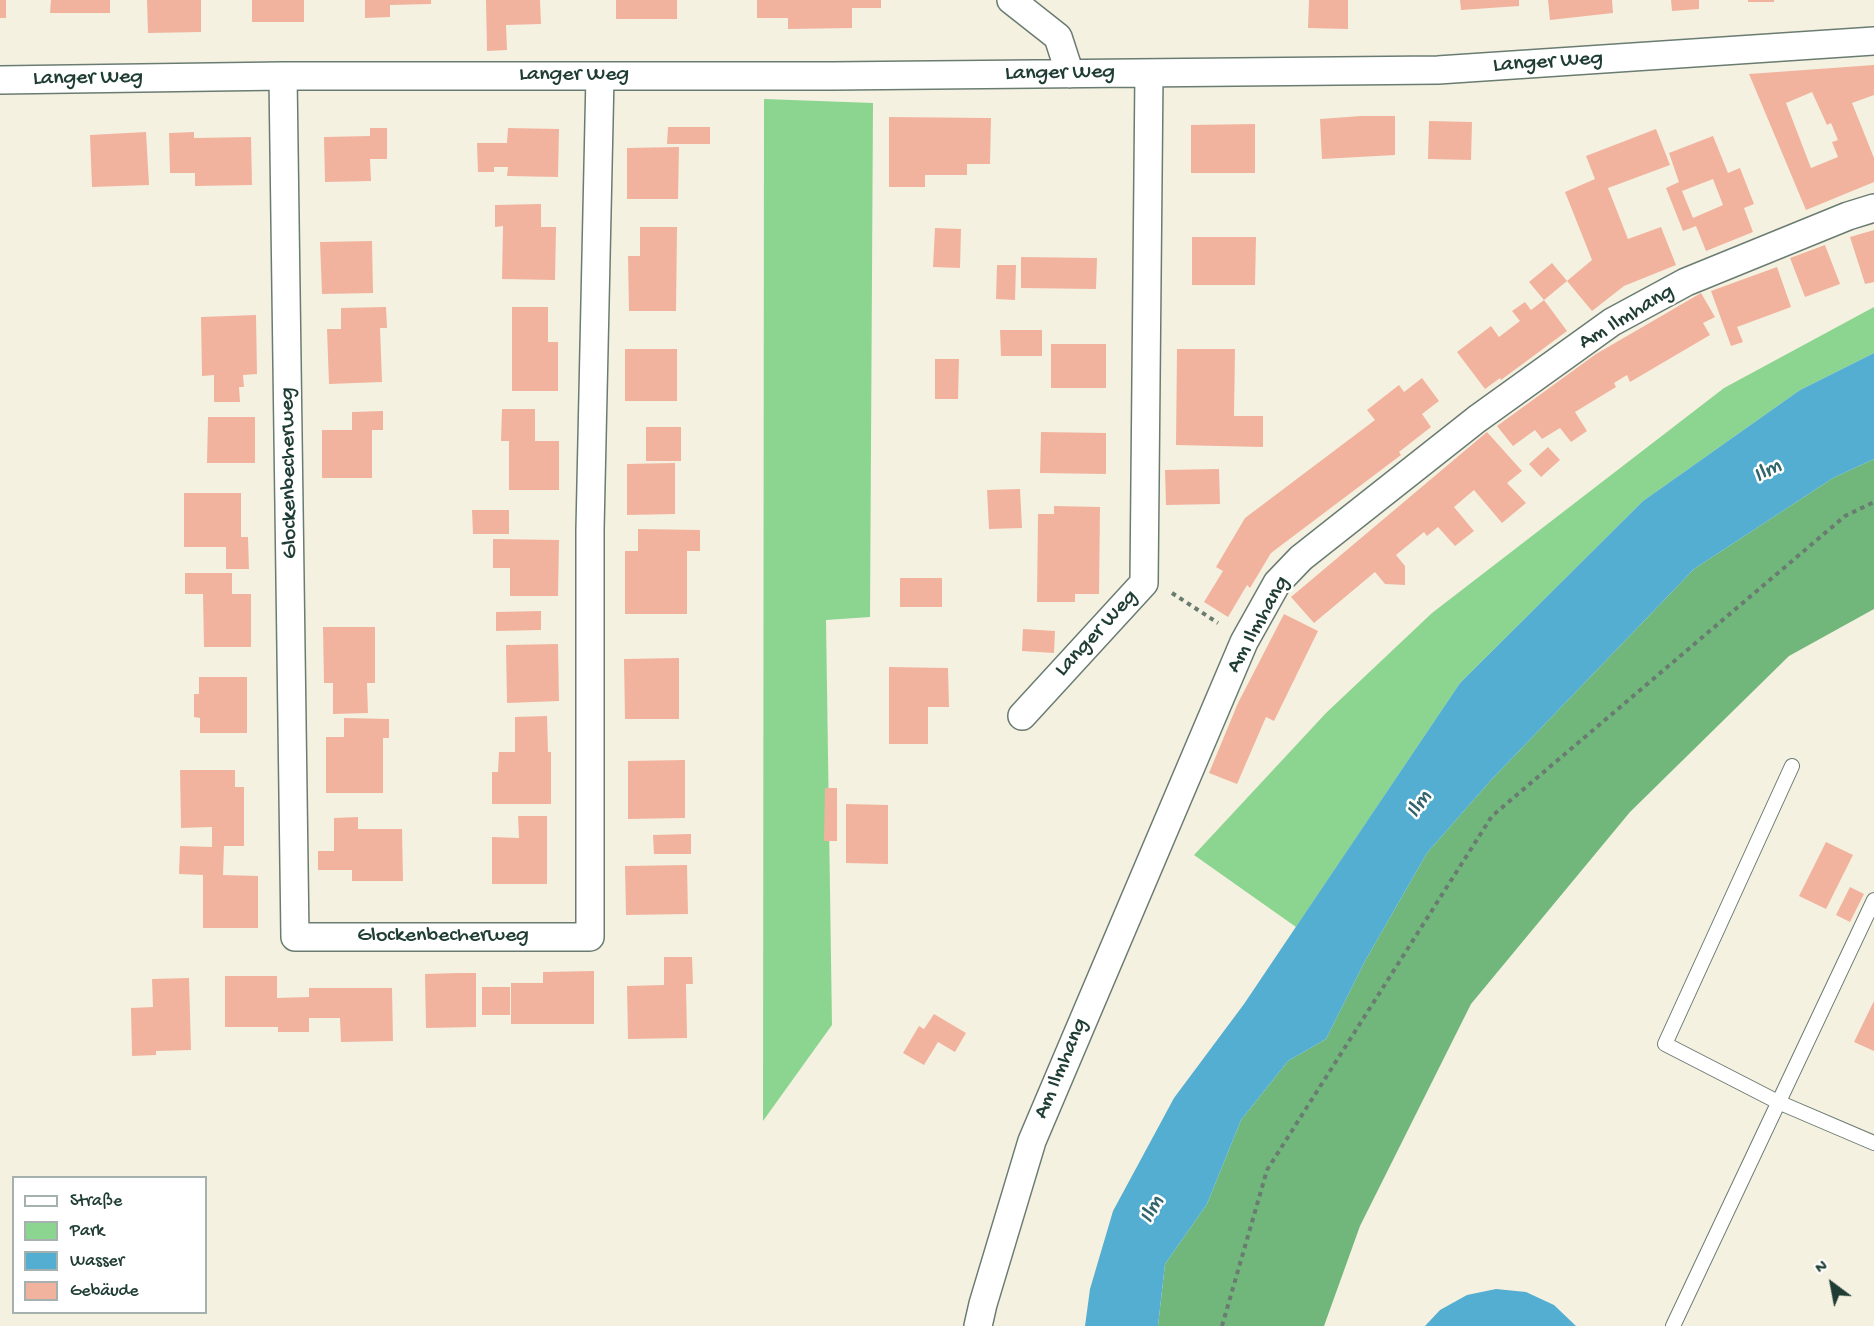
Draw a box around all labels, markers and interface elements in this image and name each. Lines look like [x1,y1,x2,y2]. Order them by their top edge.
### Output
street label: Langer Weg [1492,46,1604,80]
street label: Langer Weg [1005,60,1115,88]
street label: Langer Weg [519,63,629,89]
street label: Langer Weg [33,65,143,93]
street label: Am Ilmhang [1575,279,1679,357]
street label: Glockenbecherweg [275,387,305,559]
water label: Ilm [1749,453,1787,491]
street label: Am Ilmhang [1222,572,1296,678]
street label: Langer Weg [1050,585,1144,683]
water label: Ilm [1400,785,1440,825]
street label: Glockenbecherweg [357,924,529,950]
street label: Am Ilmhang [1029,1015,1095,1123]
legend [12,1176,207,1314]
text: Straße [70,1191,122,1212]
water label: Ilm [1134,1191,1172,1229]
text: Park [70,1221,104,1242]
text: Wasser [70,1251,124,1272]
north arrow [1802,1254,1862,1314]
text: N [1813,1257,1832,1279]
text: Gebäude [70,1281,138,1302]

